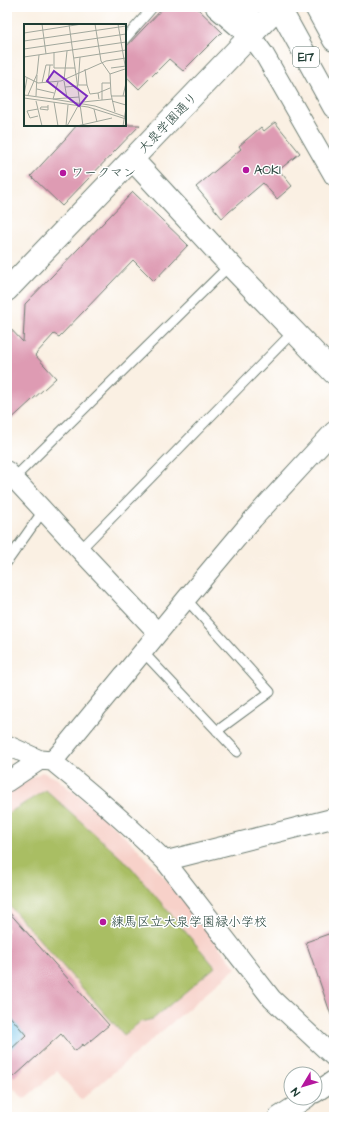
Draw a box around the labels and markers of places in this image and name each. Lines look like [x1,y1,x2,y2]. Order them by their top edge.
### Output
place label: AOKI [254,161,281,179]
place label: ワークマン [71,164,136,182]
marker: AOKI [241,165,251,175]
marker: ワークマン [58,168,68,178]
place label: 練馬区立大泉学園緑小学校 [111,913,267,931]
marker: 練馬区立大泉学園緑小学校 [98,917,108,927]

